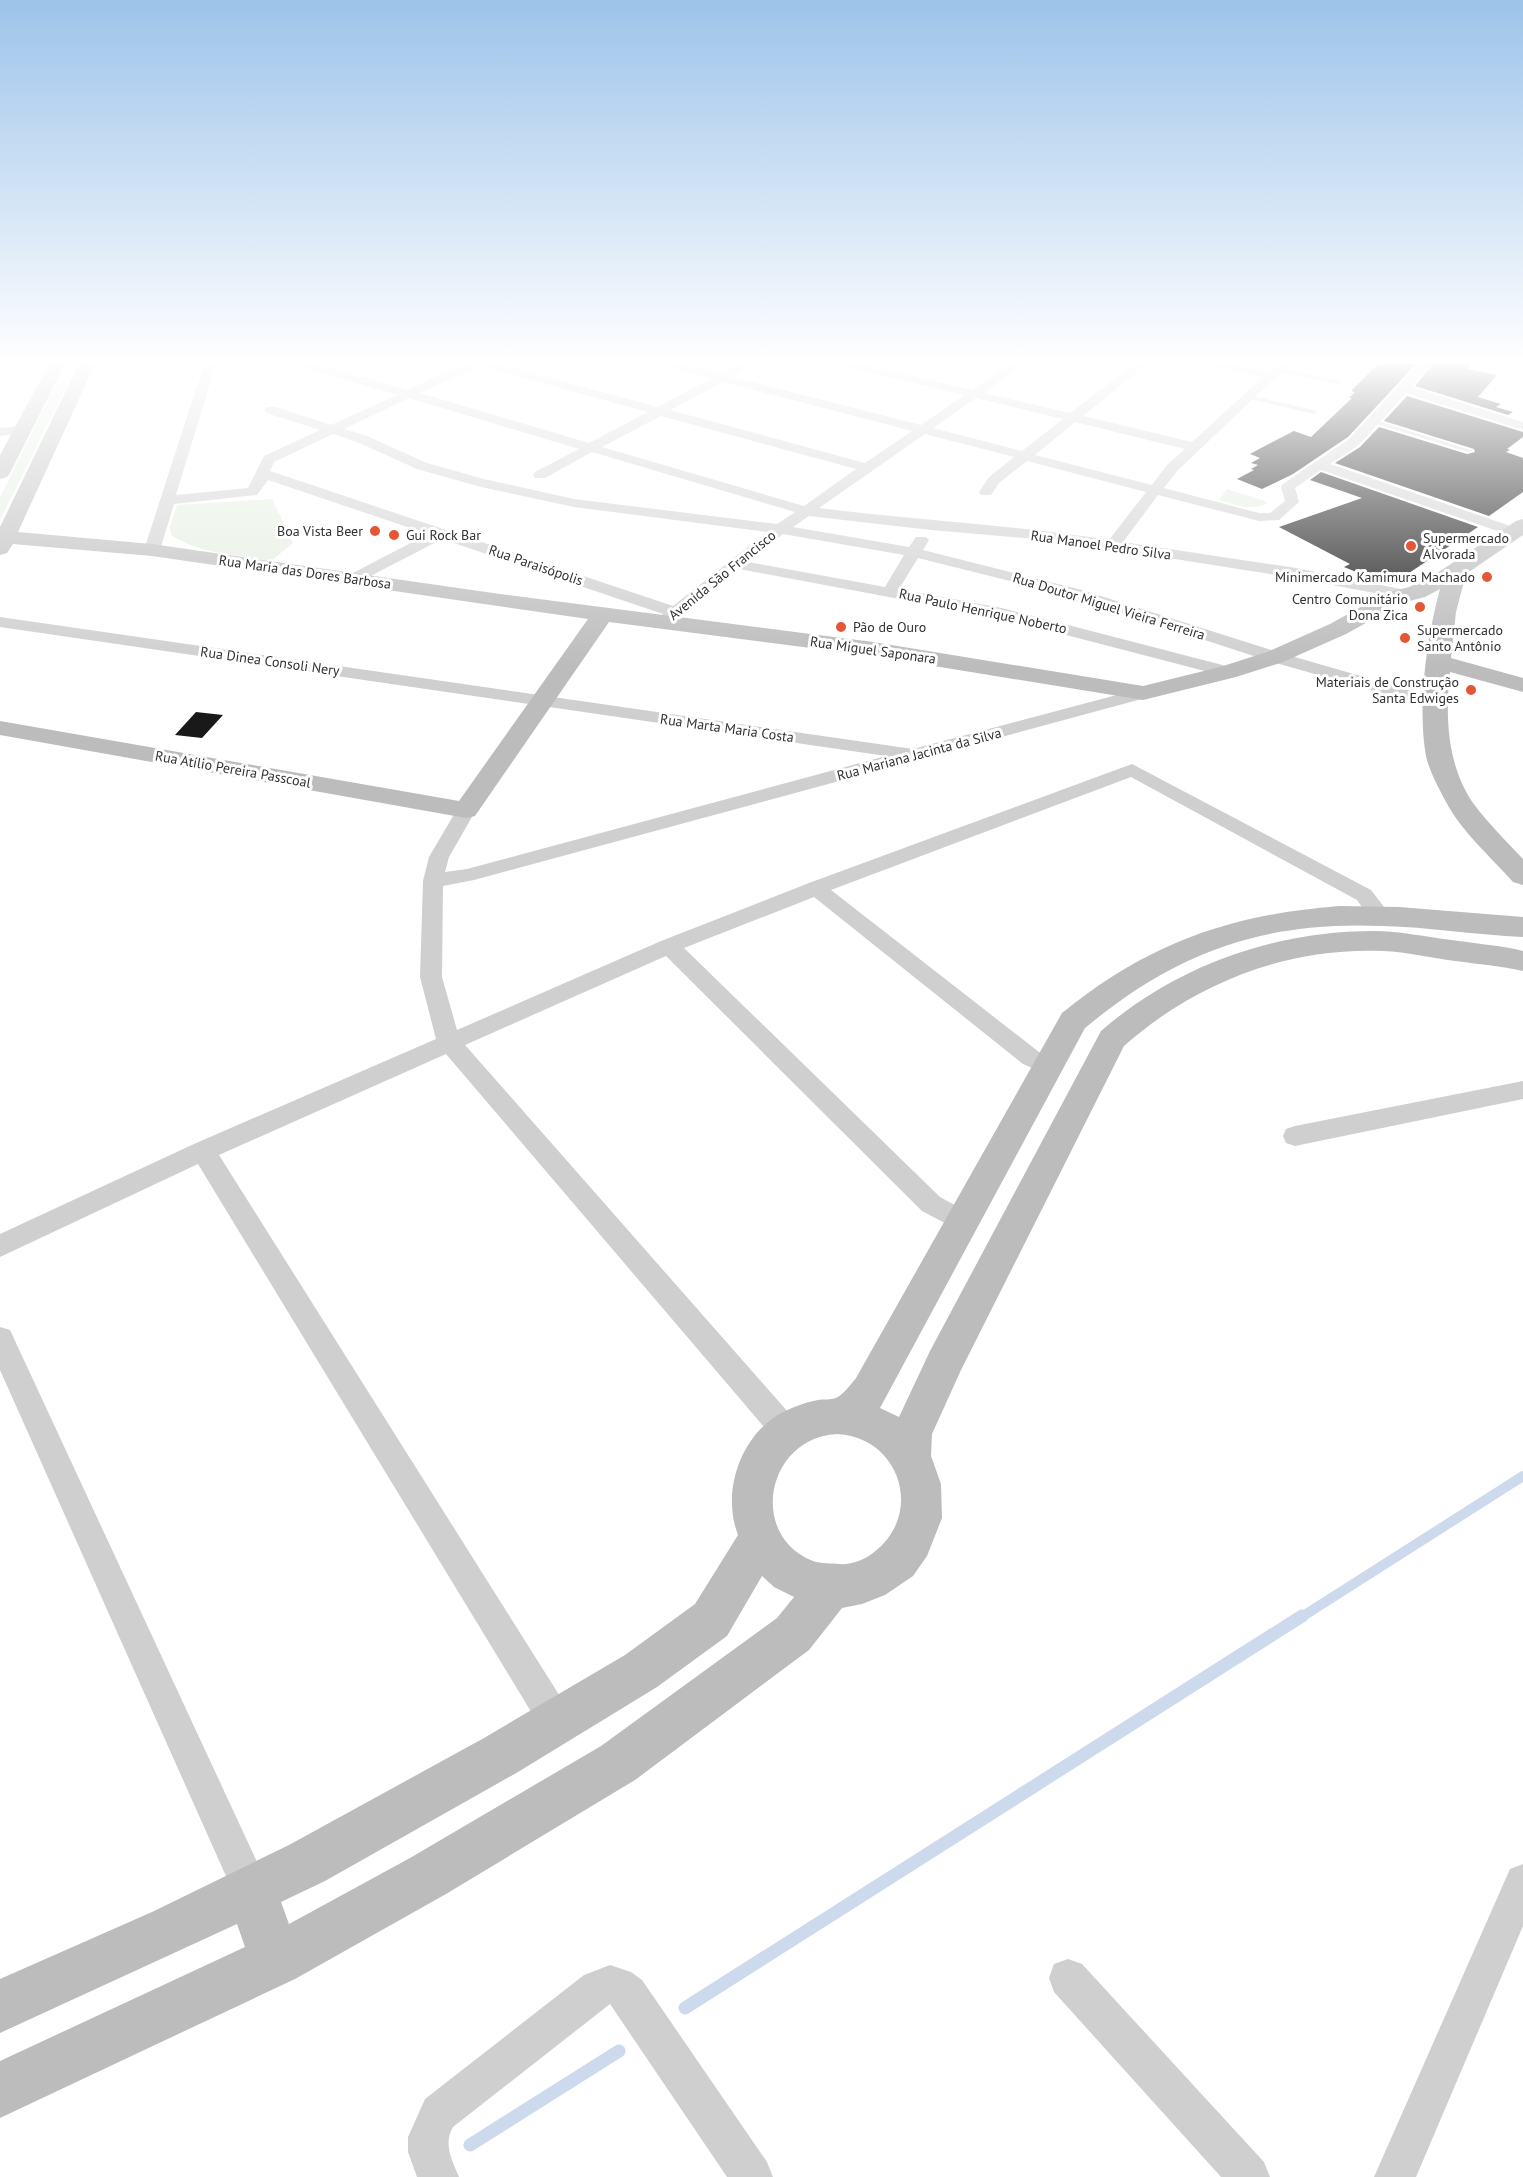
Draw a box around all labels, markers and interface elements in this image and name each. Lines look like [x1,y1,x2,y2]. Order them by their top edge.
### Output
place label: Boa Vista Beer [277,522,363,540]
marker: Boa Vista Beer [368,524,382,538]
place label: Gui Rock Bar [406,526,481,544]
street label: Avenida São Francisco [665,526,779,624]
street label: Rua Manoel Pedro Silva [1030,526,1172,564]
marker: Gui Rock Bar [387,528,401,542]
place label: Supermercado Alvorada [1423,529,1509,563]
marker: Supermercado Alvorada [1404,539,1418,553]
street label: Rua Paraisópolis [487,540,586,590]
street label: Rua Maria das Dores Barbosa [218,551,392,593]
street label: Rua Doutor Miguel Vieira Ferreira [1011,568,1207,644]
place label: Minimercado Kamimura Machado [1275,568,1475,586]
marker: Minimercado Kamimura Machado [1480,570,1494,584]
street label: Rua Paulo Henrique Noberto [897,584,1069,638]
place label: Centro Comunitário Dona Zica [1292,590,1408,624]
marker: Centro Comunitário Dona Zica [1413,600,1427,614]
place label: Pão de Ouro [853,618,926,636]
marker: Pão de Ouro [834,620,848,634]
place label: Supermercado Santo Antônio [1417,621,1503,655]
marker: Supermercado Santo Antônio [1398,631,1412,645]
street label: Rua Miguel Saponara [809,632,937,668]
street label: Rua Dinea Consoli Nery [199,642,341,680]
place label: Materiais de Construção Santa Edwiges [1316,673,1459,707]
marker: Materiais de Construção Santa Edwiges [1464,683,1478,697]
street label: Rua Marta Maria Costa [659,710,795,746]
street label: Rua Mariana Jacinta da Silva [835,723,1003,785]
street label: Rua Atílio Pereira Passcoal [154,746,312,792]

